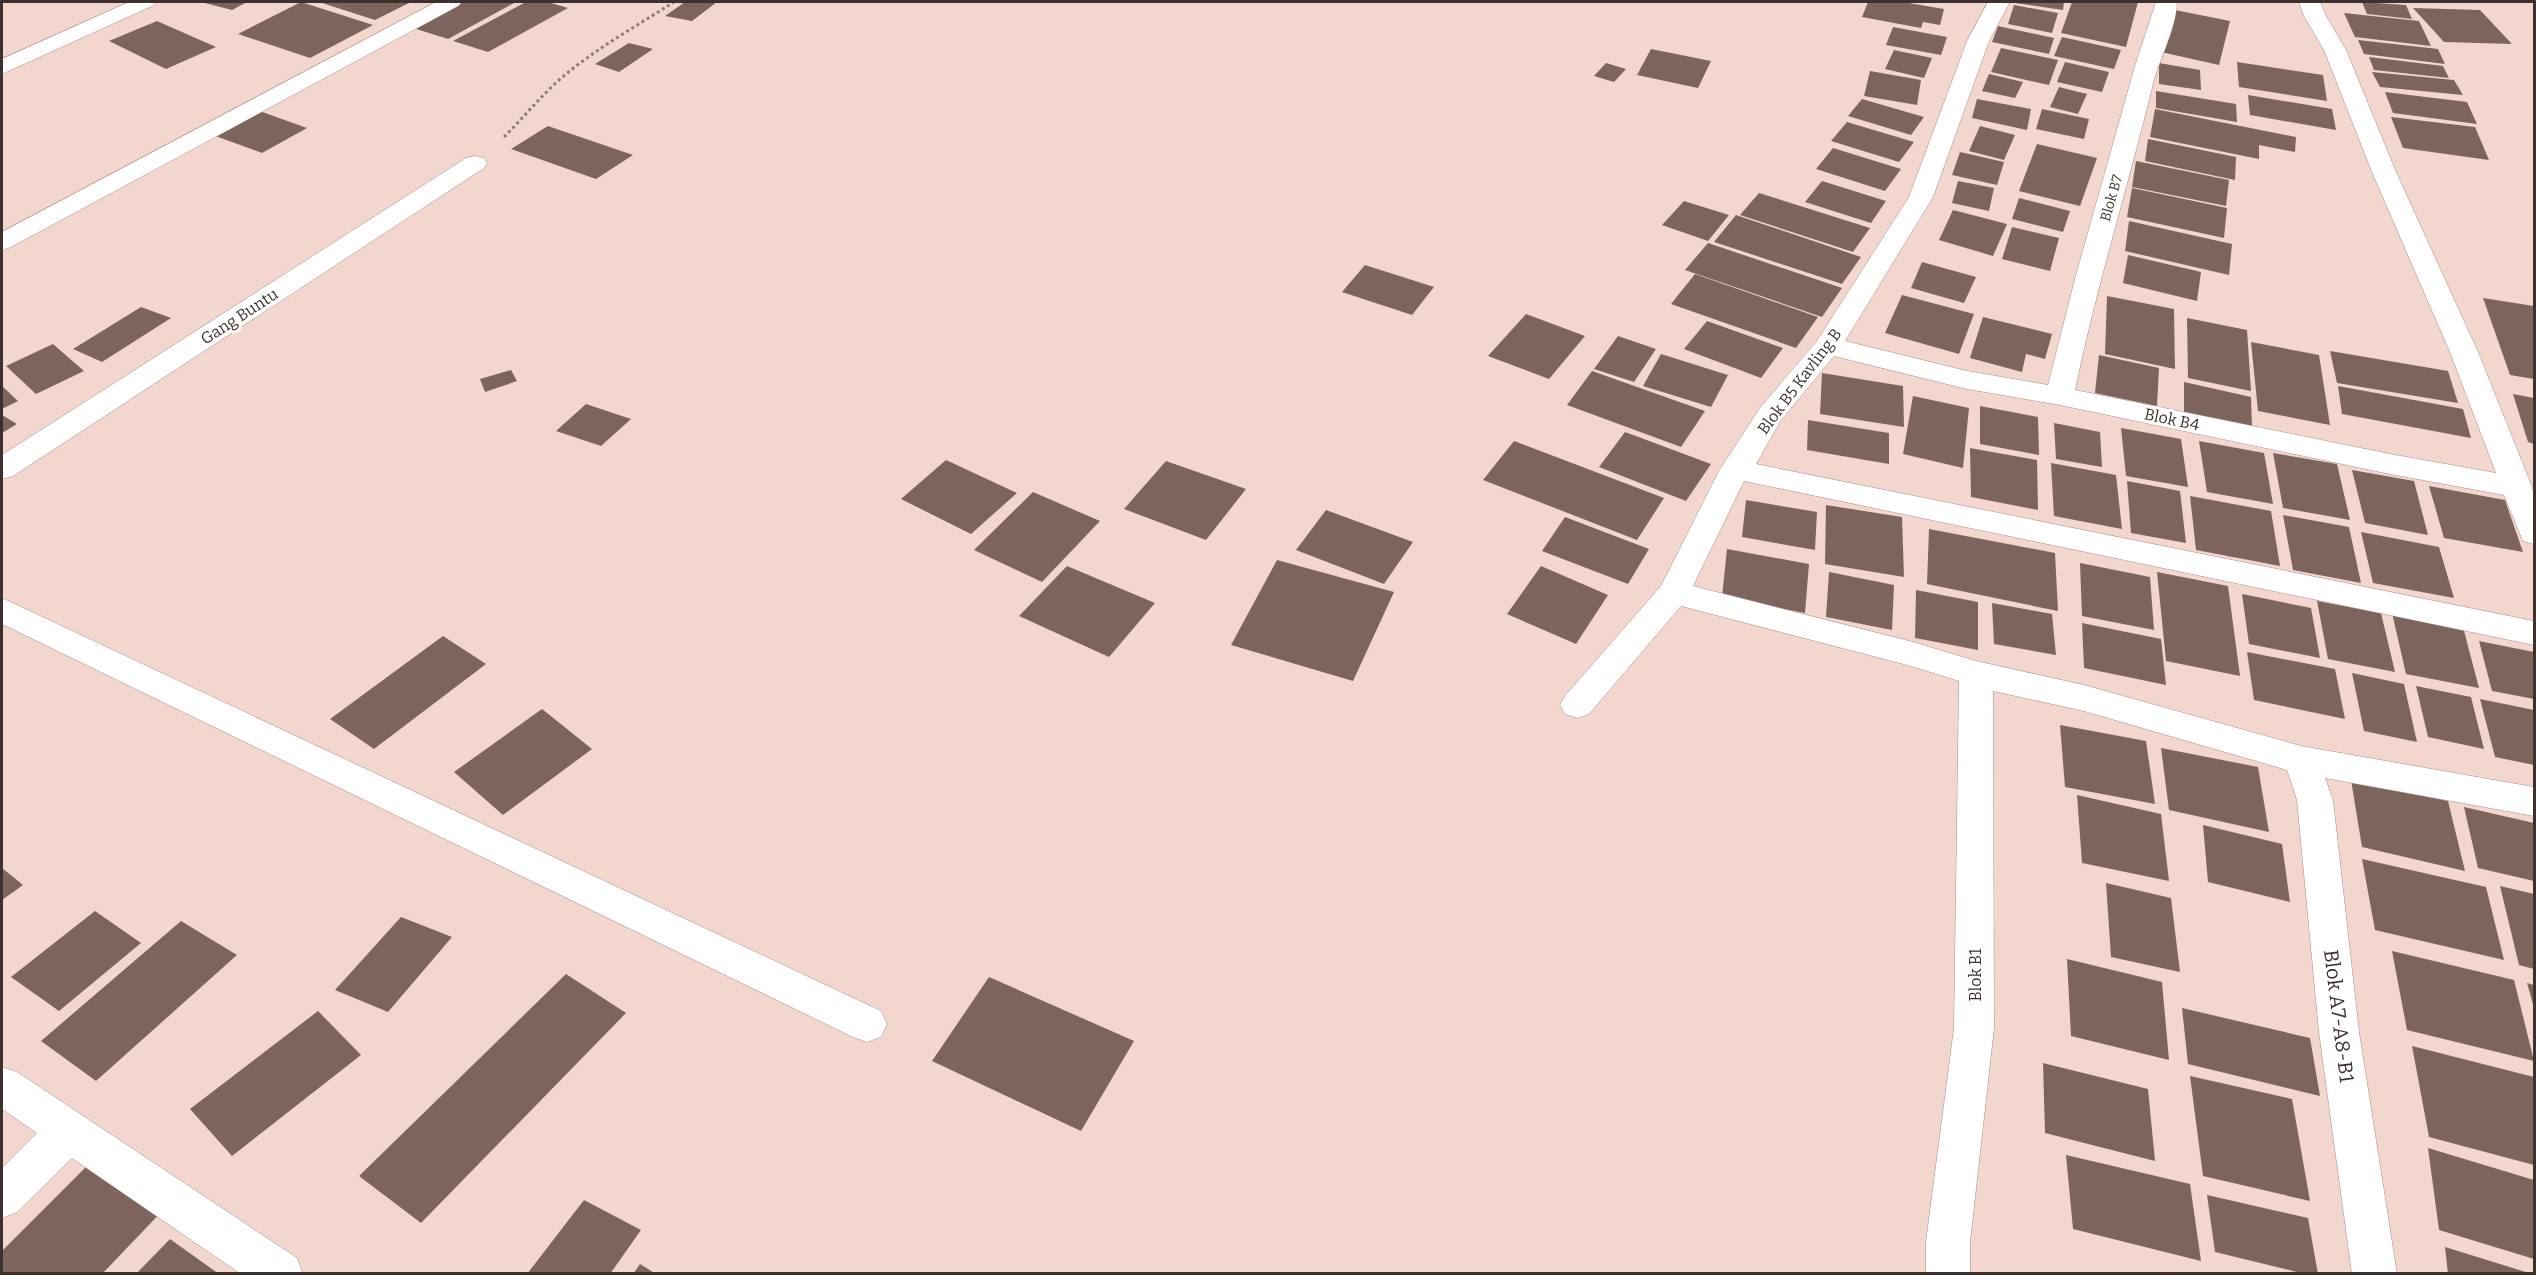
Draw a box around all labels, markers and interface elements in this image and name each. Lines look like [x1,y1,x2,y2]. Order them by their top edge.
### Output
street label: Blok B7 [2097,173,2126,223]
street label: Gang Buntu [197,284,282,348]
street label: Blok B5 Kavling B [1753,325,1845,438]
street label: Blok B4 [2143,404,2202,435]
street label: Blok B1 [1966,948,1985,1002]
street label: Blok A7-A8-B1 [2319,948,2359,1084]

